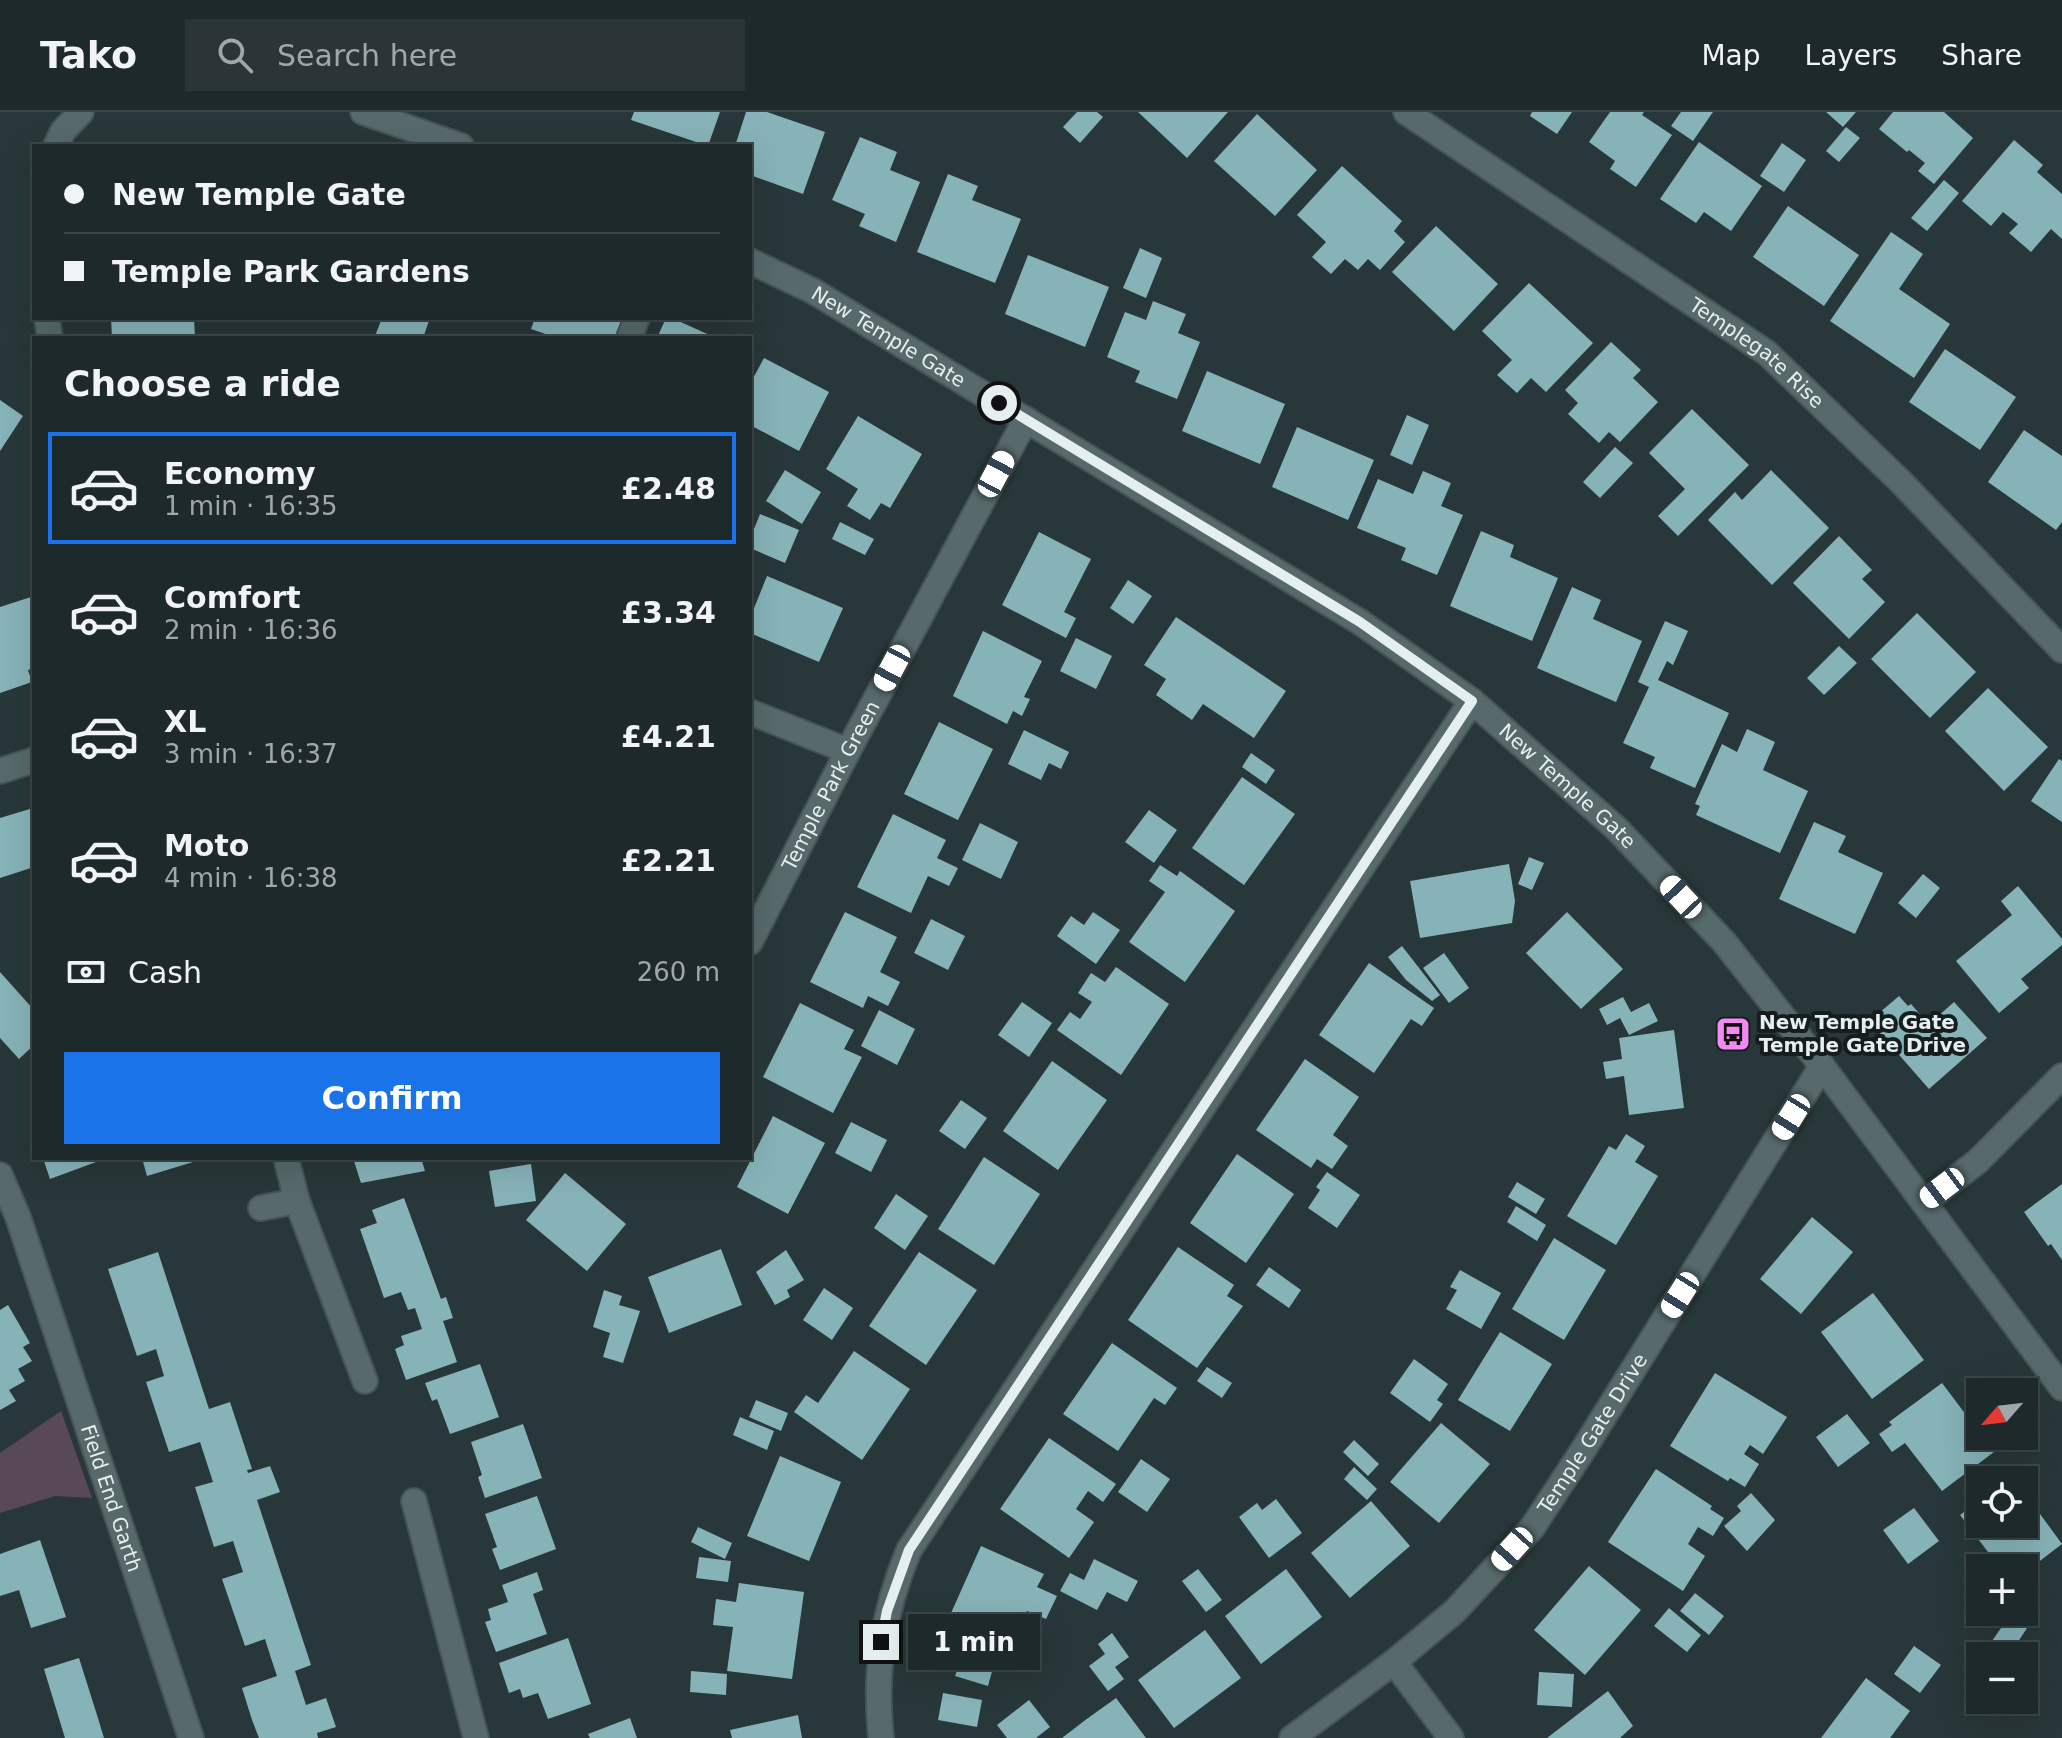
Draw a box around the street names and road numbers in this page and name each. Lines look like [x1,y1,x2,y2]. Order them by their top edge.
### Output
street label: New Temple Gate [807,281,970,392]
street label: Templegate Rise [1684,292,1829,413]
street label: Temple Park Green [776,697,885,875]
street label: New Temple Gate [1494,719,1641,853]
street label: Temple Gate Drive [1532,1349,1652,1519]
street label: Field End Garth [76,1422,147,1575]

